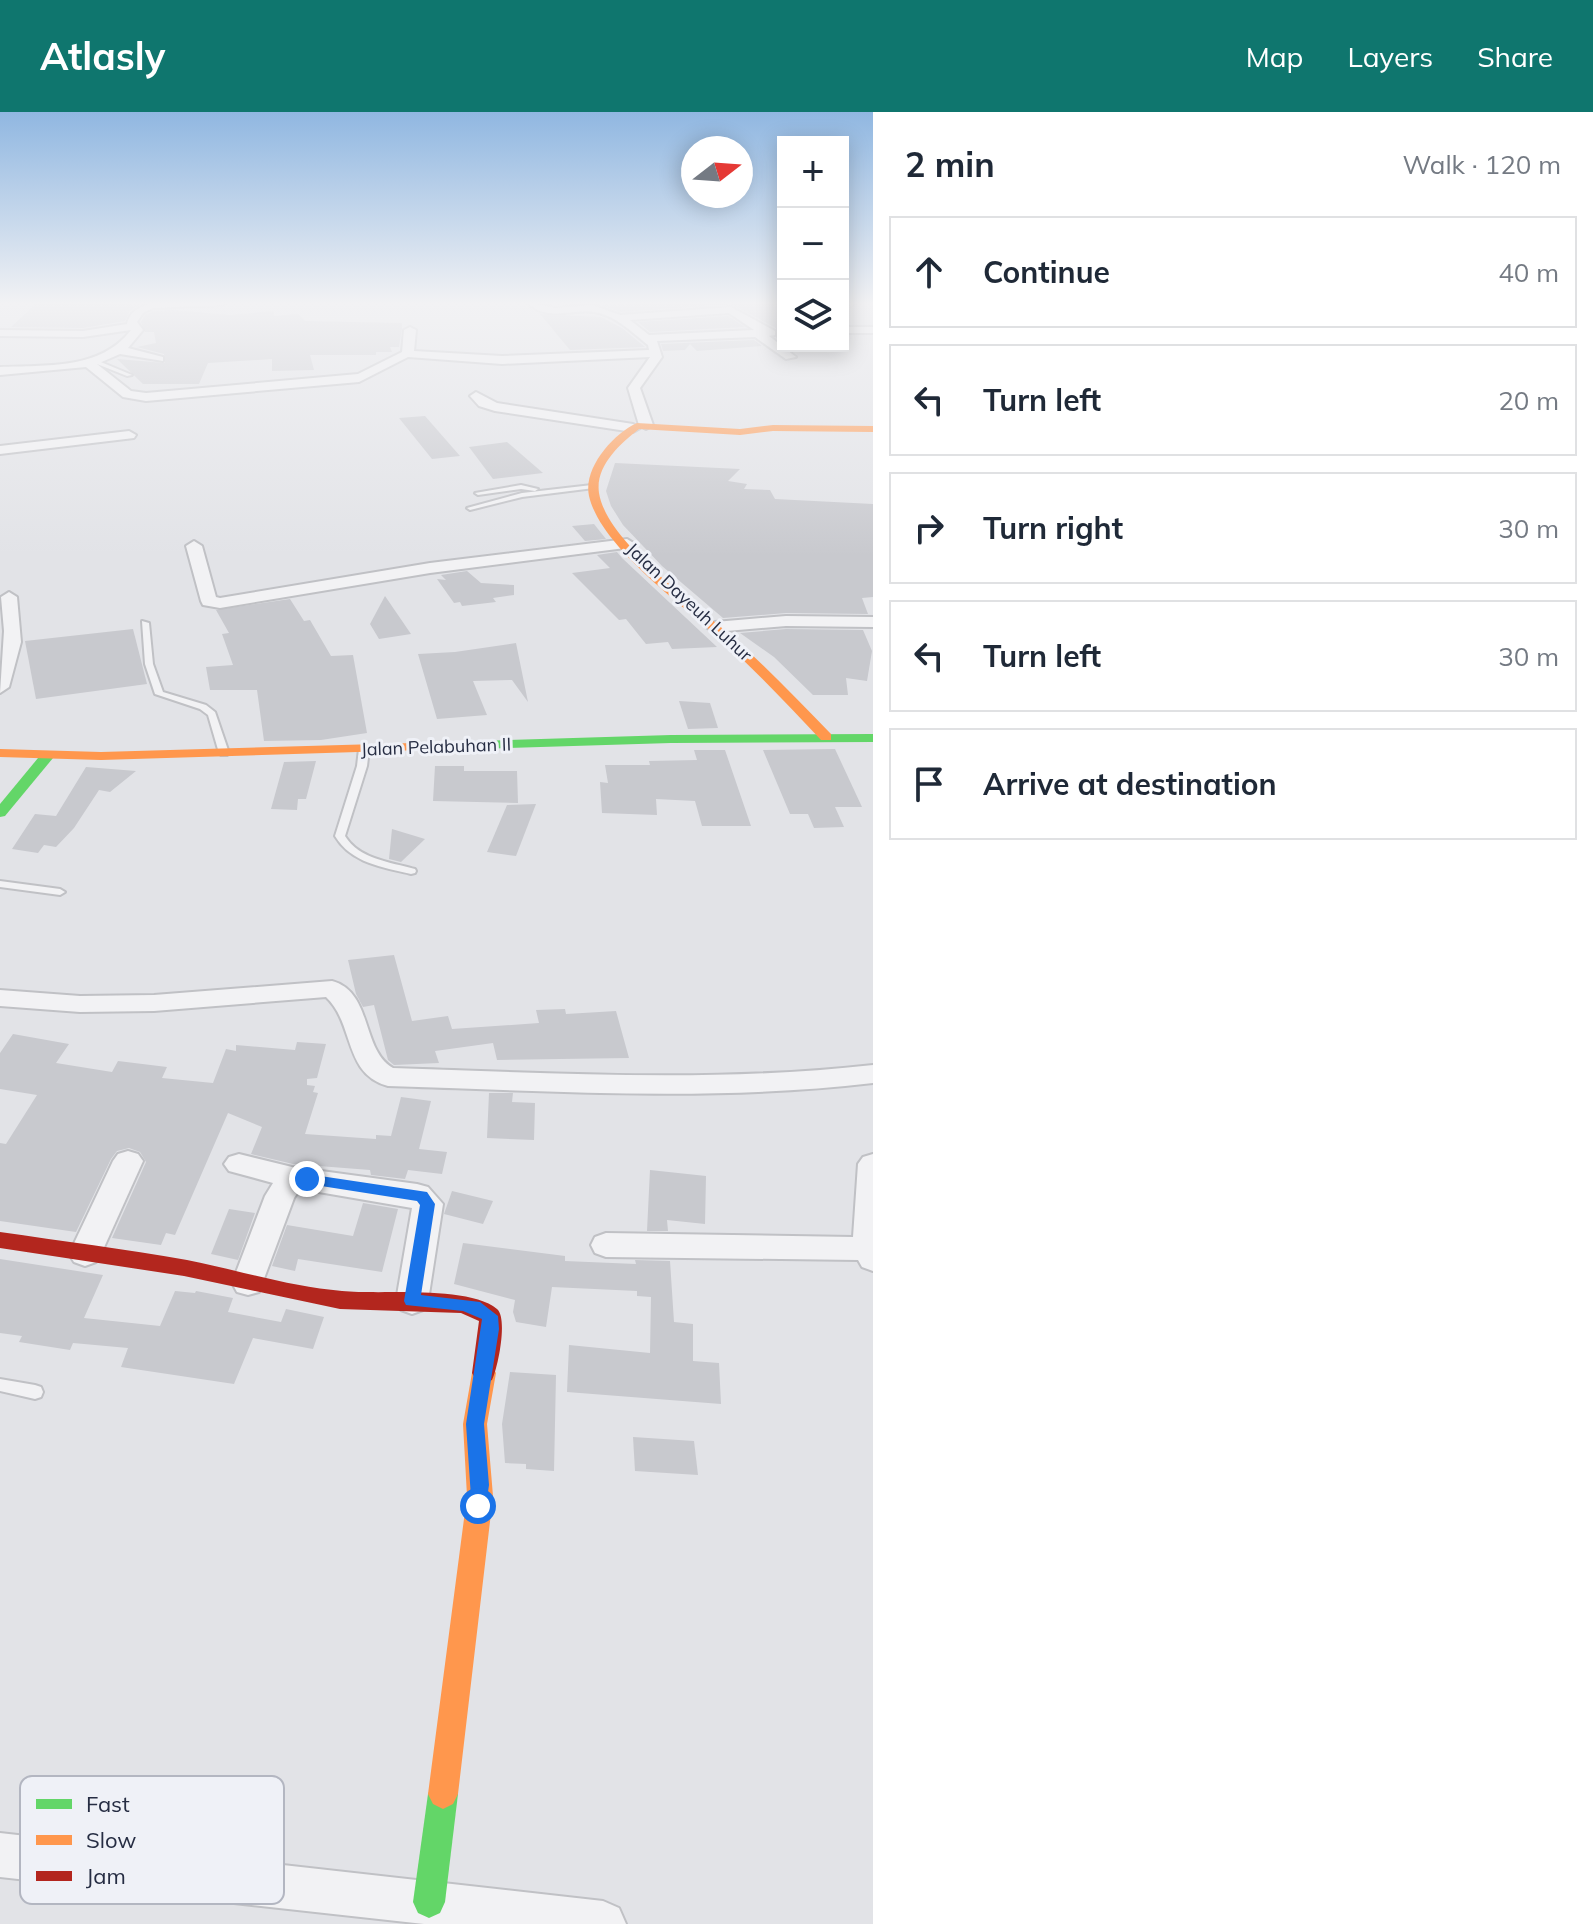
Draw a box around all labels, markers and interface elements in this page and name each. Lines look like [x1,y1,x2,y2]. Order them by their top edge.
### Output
text: Atlasly [40,32,165,80]
text: Map [1246,39,1303,74]
text: Layers [1347,39,1433,74]
text: Share [1477,39,1553,74]
north arrow [681,136,753,208]
map controls [777,136,849,352]
button: + [777,136,849,208]
text: 2 min [905,143,995,186]
text: Walk · 120 m [1402,148,1561,181]
button: − [777,208,849,280]
icon: ahead [907,250,951,294]
text: Continue [983,253,1110,291]
text: 40 m [1498,256,1559,289]
button: layers [777,280,849,352]
icon: left [907,378,951,422]
text: Turn left [983,381,1101,419]
text: 20 m [1498,384,1559,417]
icon: right [907,506,951,550]
text: Turn right [983,509,1123,547]
text: 30 m [1498,512,1559,545]
street label: Jalan Dayeuh Luhur [622,537,757,666]
icon: left [907,634,951,678]
text: Turn left [983,637,1101,675]
text: 30 m [1498,640,1559,673]
street label: Jalan Pelabuhan II [360,732,512,761]
icon: arrive [907,762,951,806]
text: Arrive at destination [983,765,1277,803]
route end [289,1161,325,1197]
route start [460,1488,496,1524]
legend [20,1776,284,1904]
text: Fast [86,1790,130,1818]
text: Slow [86,1826,136,1854]
text: Jam [86,1862,126,1890]

